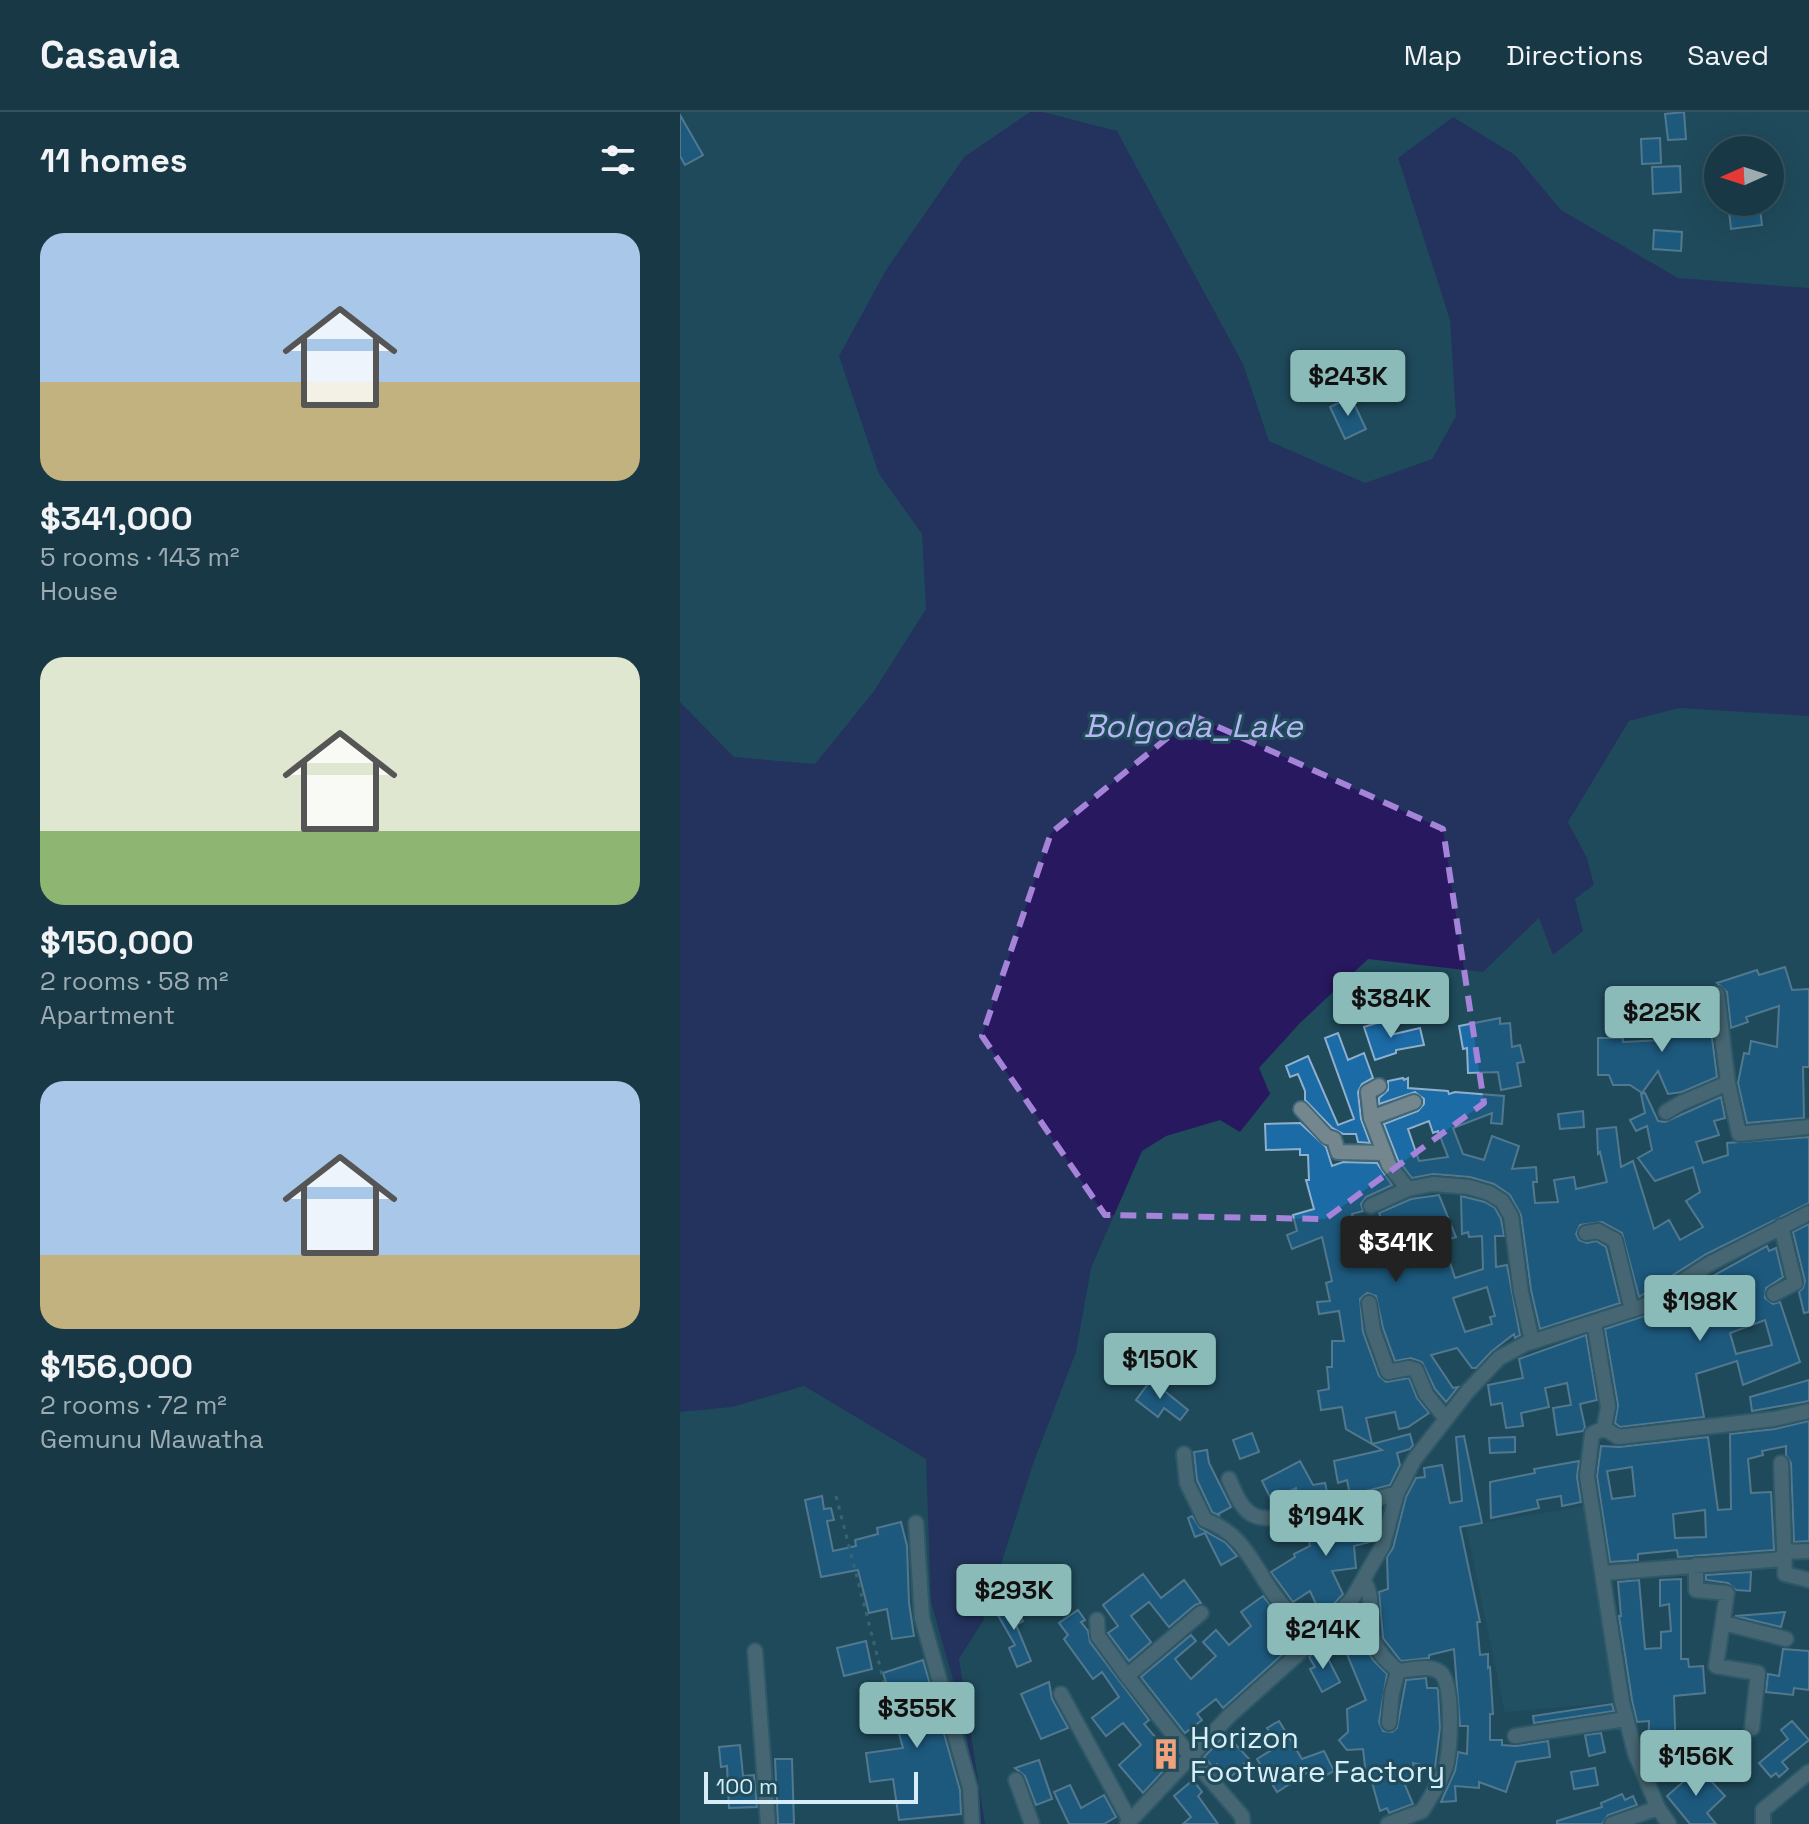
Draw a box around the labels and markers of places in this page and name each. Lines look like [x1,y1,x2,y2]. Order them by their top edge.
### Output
pin: $243K [1292,350,1404,418]
pin: $384K [1335,972,1447,1040]
pin: $225K [1606,986,1718,1054]
pin: $341K [1340,1216,1452,1284]
pin: $198K [1644,1275,1756,1343]
pin: $150K [1104,1333,1216,1401]
pin: $194K [1270,1490,1382,1558]
pin: $293K [958,1564,1070,1632]
pin: $214K [1267,1603,1379,1671]
pin: $355K [861,1682,973,1750]
place label: Horizon Footware Factory [1190,1718,1445,1791]
pin: $156K [1640,1730,1752,1798]
building icon: Horizon Footware Factory [1149,1737,1183,1771]

